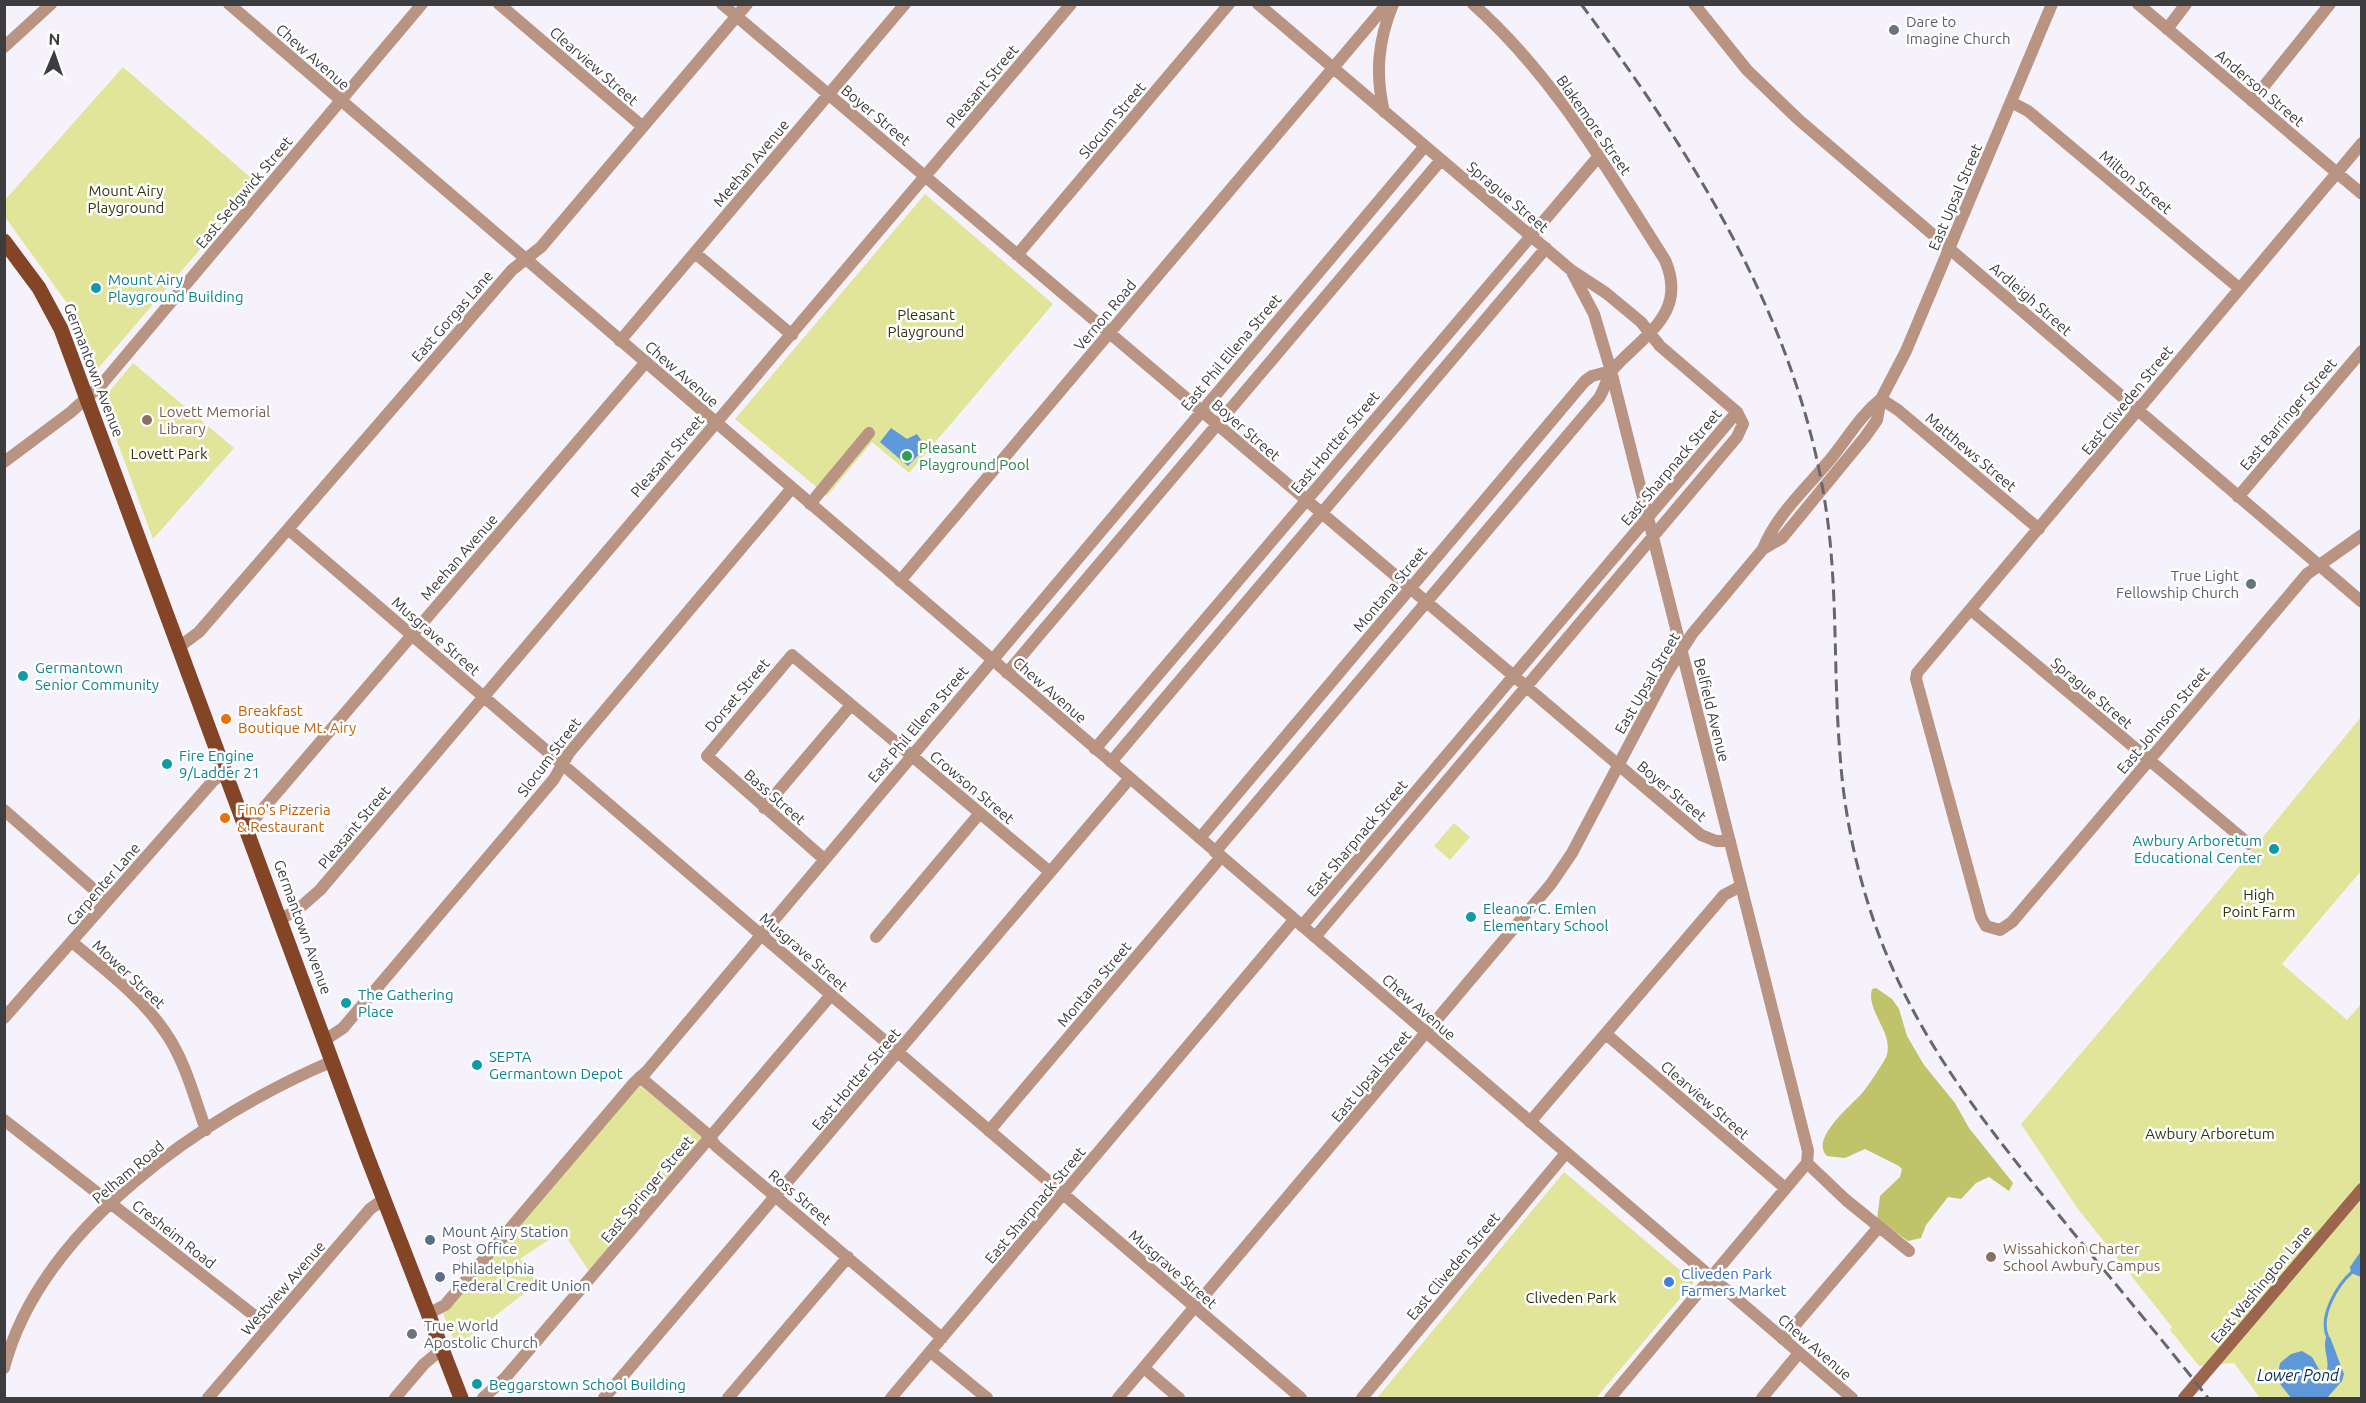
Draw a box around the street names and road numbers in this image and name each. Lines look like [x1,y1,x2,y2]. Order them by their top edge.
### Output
street label: Chew Avenue [273,21,353,93]
street label: Clearview Street [546,23,642,109]
street label: Pleasant Street [942,41,1022,131]
street label: Anderson Street [2212,46,2308,130]
street label: Blakemore Street [1553,72,1635,178]
street label: Slocum Street [1075,78,1149,162]
street label: Boyer Street [838,81,914,149]
street label: Meehan Avenue [710,116,792,210]
street label: East Sedgwick Street [192,133,296,251]
street label: East Upsal Street [1925,141,1985,253]
street label: Milton Street [2096,147,2176,217]
street label: Sprague Street [1464,158,1552,236]
street label: Ardleigh Street [1987,259,2075,339]
street label: East Gorgas Lane [408,267,496,365]
street label: Vernon Road [1071,276,1139,354]
street label: East Phil Ellena Street [1177,290,1285,414]
street label: Germantown Avenue [61,301,127,439]
street label: Chew Avenue [642,338,722,410]
street label: East Cliveden Street [2078,342,2176,458]
street label: East Barringer Street [2236,355,2340,473]
street label: East Hortter Street [1287,387,1383,496]
street label: Boyer Street [1208,396,1284,464]
street label: East Sharpnack Street [1617,405,1725,529]
street label: Matthews Street [1922,409,2020,495]
street label: Pleasant Street [627,412,707,500]
street label: Meehan Avenue [417,511,501,603]
street label: Montana Street [1350,543,1430,635]
street label: Musgrave Street [389,593,484,679]
street label: East Upsal Street [1611,629,1683,737]
street label: Chew Avenue [1010,654,1090,726]
street label: Sprague Street [2048,654,2136,732]
street label: Dorset Street [701,655,773,735]
street label: Belfield Avenue [1691,656,1733,764]
street label: East Phil Ellena Street [864,662,972,786]
street label: East Johnson Street [2113,663,2213,777]
street label: Slocum Street [514,714,584,800]
street label: Crowson Street [927,747,1018,827]
street label: Boyer Street [1634,757,1710,825]
street label: Bass Street [741,766,809,828]
street label: East Sharpnack Street [1303,776,1411,900]
street label: Pleasant Street [314,782,394,872]
street label: Carpenter Lane [63,839,143,929]
street label: Germantown Avenue [271,857,335,997]
street label: Musgrave Street [757,909,852,995]
street label: Mower Street [89,936,169,1012]
street label: Montana Street [1054,938,1134,1030]
street label: Chew Avenue [1379,971,1459,1043]
street label: East Hortter Street [808,1024,904,1133]
street label: East Upsal Street [1328,1027,1414,1125]
street label: Clearview Street [1657,1057,1753,1143]
street label: East Springer Street [597,1132,697,1246]
street label: Pelham Road [89,1137,167,1207]
street label: East Sharpnack Street [981,1143,1089,1267]
street label: Ross Street [765,1166,835,1228]
street label: Cresheim Road [129,1196,219,1272]
street label: East Cliveden Street [1403,1209,1503,1323]
street label: East Washington Lane [2207,1222,2315,1346]
street label: Musgrave Street [1126,1226,1221,1312]
street label: Westview Avenue [237,1237,329,1339]
street label: Chew Avenue [1775,1311,1855,1383]

